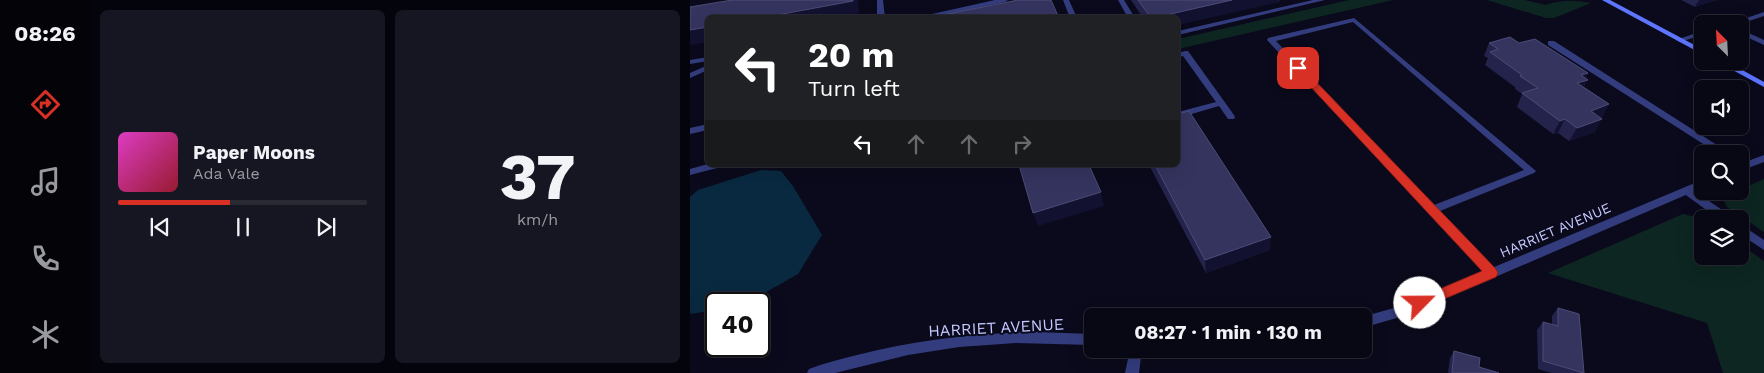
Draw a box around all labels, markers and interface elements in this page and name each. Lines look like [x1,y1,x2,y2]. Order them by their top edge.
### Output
north arrow [1694,15,1749,70]
map controls [1694,15,1749,265]
text: 08:26 [14,21,76,46]
text: 20 m [808,34,894,76]
icon: left [725,35,790,100]
pin [1277,47,1319,89]
icon: arrive [1284,54,1312,82]
text: Turn left [808,76,900,101]
button: sound [1694,80,1749,135]
icon: directions [28,87,63,122]
icon: left [849,130,877,158]
icon: ahead [902,130,930,158]
icon: ahead [955,130,983,158]
icon: right [1008,130,1036,158]
text: 37 [499,139,576,215]
text: Paper Moons [193,141,315,164]
button: search [1694,145,1749,200]
icon: music [28,164,63,199]
text: Ada Vale [193,164,260,183]
street label: HARRIET AVENUE [1497,199,1613,261]
text: km/h [517,210,558,229]
button: layers [1694,210,1749,265]
icon: previous [146,213,174,241]
icon: pause [229,213,257,241]
icon: next [312,213,340,241]
icon: phone [28,241,63,276]
position arrow [1393,276,1445,328]
speed limit sign: 40 [705,292,770,357]
street label: HARRIET AVENUE [928,314,1064,341]
icon: climate [28,317,63,352]
text: 08:27 · 1 min · 130 m [1134,321,1322,344]

